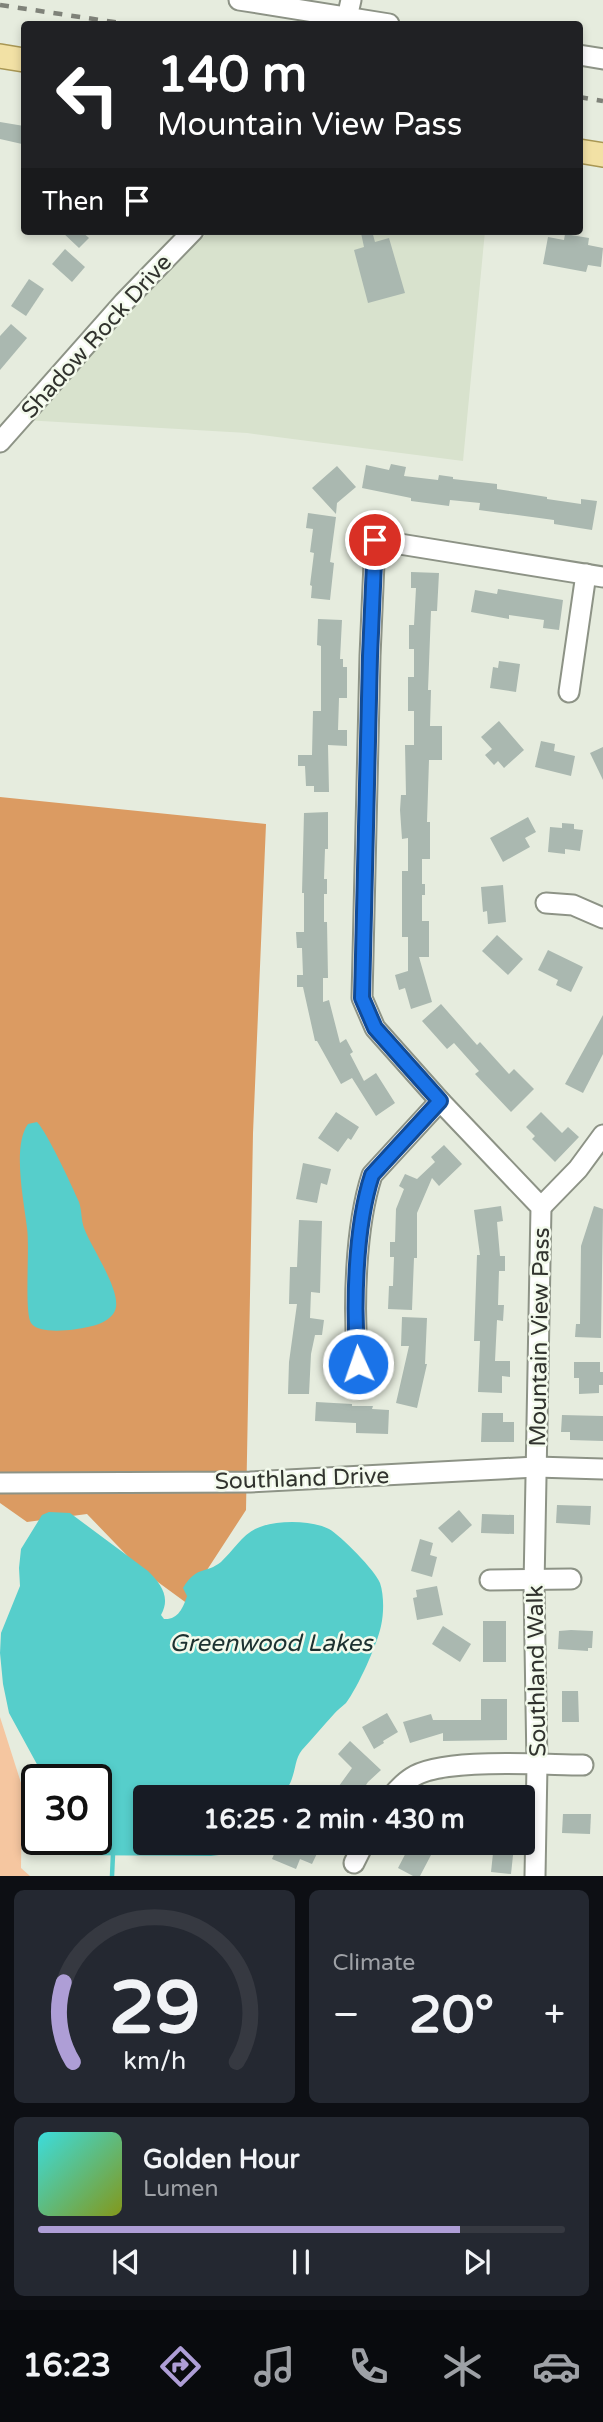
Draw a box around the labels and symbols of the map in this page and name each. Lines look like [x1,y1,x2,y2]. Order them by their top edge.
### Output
street label: Shadow Rock Drive [16,249,178,425]
pin [345,510,405,570]
street label: Mountain View Pass [524,1227,556,1447]
position arrow [321,1327,395,1401]
street label: Southland Drive [214,1462,390,1496]
street label: Southland Walk [522,1585,552,1757]
water label: Greenwood Lakes [169,1629,374,1658]
speed limit sign: 30 [21,1764,112,1855]

